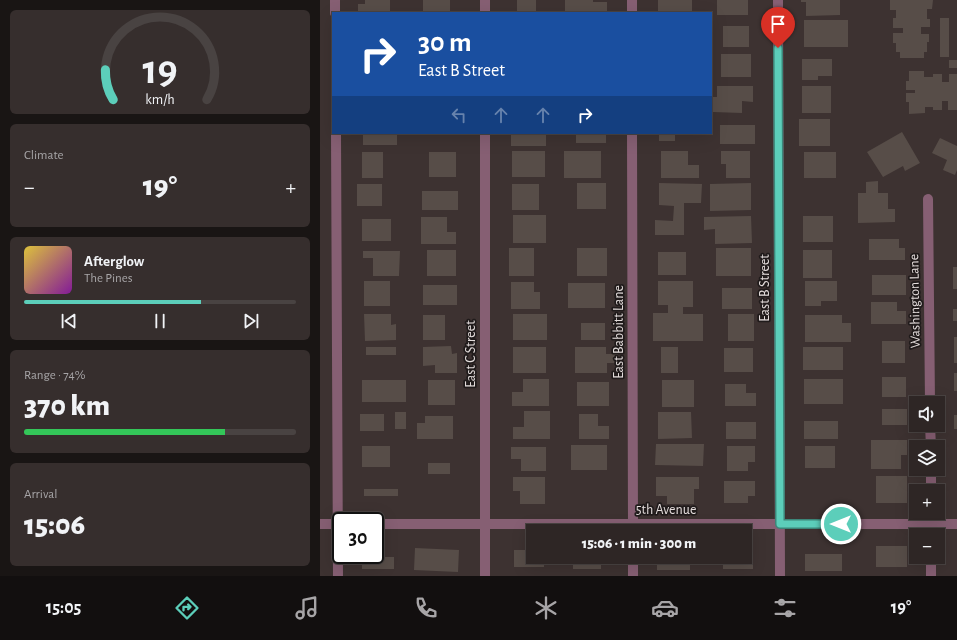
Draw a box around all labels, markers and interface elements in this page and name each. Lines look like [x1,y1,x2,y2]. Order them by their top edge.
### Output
pin [761,7.0,795,48]
icon: arrive [767,13,789,35]
icon: right [352,28,404,80]
text: 30 m [418,29,471,57]
text: 19 [142,50,178,91]
text: East B Street [418,62,505,80]
text: km/h [145,93,175,107]
icon: left [448,104,470,126]
icon: ahead [490,104,512,126]
icon: ahead [532,104,554,126]
icon: right [574,104,596,126]
text: Climate [24,149,63,162]
text: 19° [143,171,177,201]
text: − [24,176,35,198]
text: + [285,176,296,198]
text: Afterglow [84,254,144,269]
street label: East B Street [758,254,772,322]
street label: Washington Lane [907,254,923,348]
text: The Pines [84,272,133,285]
street label: East Babbitt Lane [612,285,626,379]
icon: previous [58,310,80,332]
icon: pause [149,310,171,332]
icon: next [240,310,262,332]
street label: East C Street [464,320,478,388]
text: Range · 74% [24,369,86,382]
text: 370 km [24,391,110,421]
map controls [909,396,945,564]
button: sound [909,396,945,432]
button: layers [909,440,945,476]
button: + [909,484,945,520]
text: Arrival [24,488,57,501]
street label: 5th Avenue [636,503,696,517]
position arrow [820,503,862,545]
text: 15:06 [24,510,85,540]
speed limit sign: 30 [332,512,384,564]
button: − [909,528,945,564]
text: 15:06 · 1 min · 300 m [582,536,696,551]
icon: directions [173,594,201,622]
icon: music [293,594,321,622]
icon: phone [412,594,440,622]
icon: climate [532,594,560,622]
icon: car [651,594,679,622]
icon: filters [771,594,799,622]
text: 15:05 [46,599,81,617]
text: 19° [891,599,911,617]

